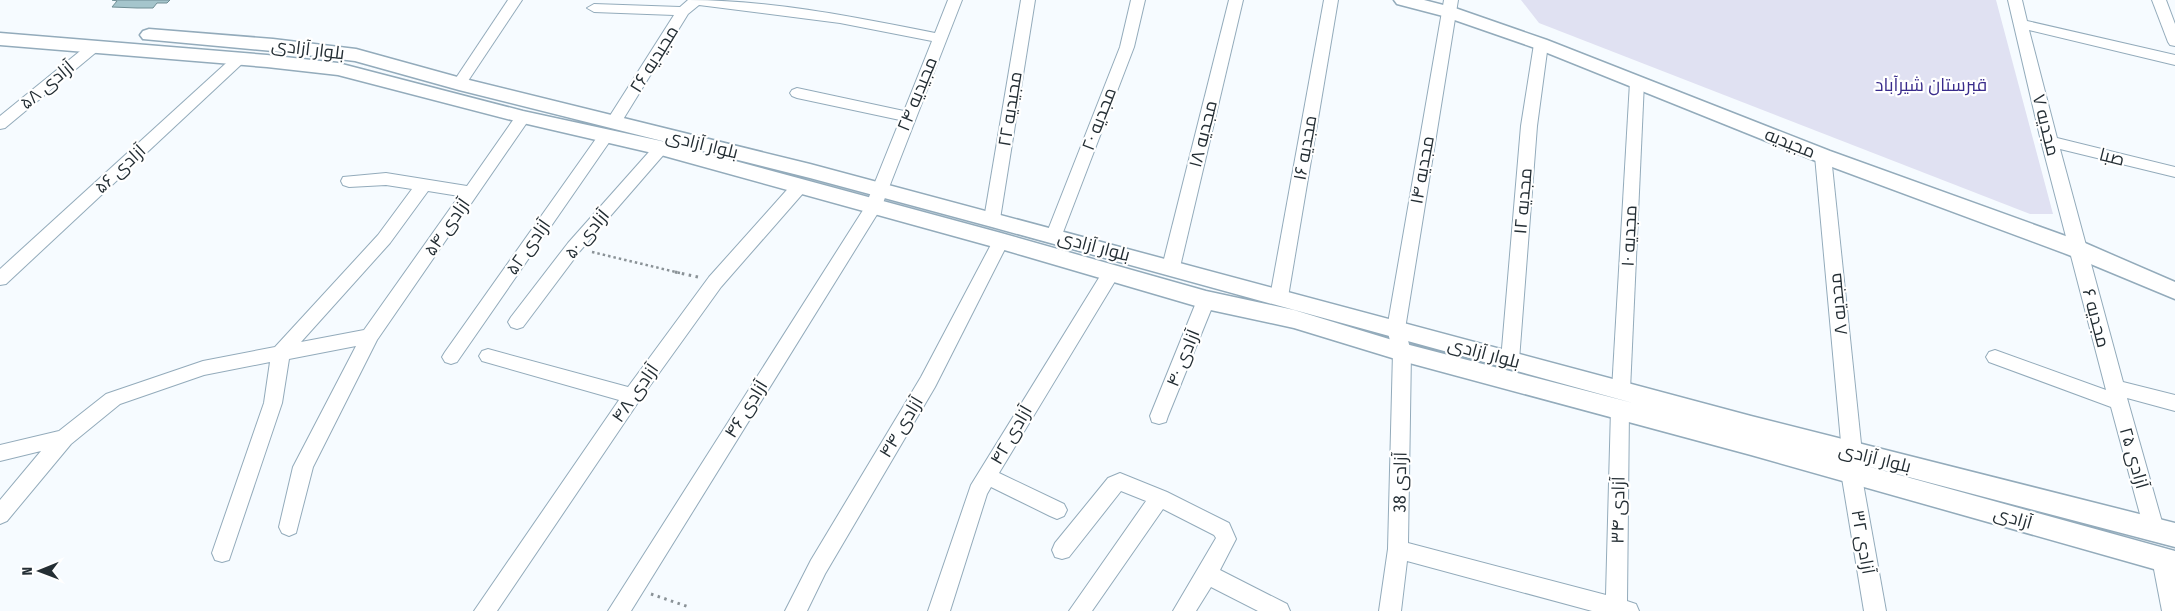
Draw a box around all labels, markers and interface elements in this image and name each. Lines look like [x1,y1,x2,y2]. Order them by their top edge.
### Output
street label: مجیدیه ۲۶ [625,21,683,97]
street label: بلوار آزادی [270,34,346,64]
street label: مجیدیه ۲۴ [892,54,942,134]
street label: آزادی ۵۸ [15,56,79,114]
street label: مجیدیه ۲۲ [993,70,1027,148]
park label: قبرستان شیرآباد [1875,74,1987,96]
street label: مجدیه ۲۰ [1077,84,1121,154]
street label: مجدیه ۷ [2028,92,2064,158]
street label: مجدیه ۱۸ [1184,98,1222,170]
street label: مجدیه ۱۶ [1288,114,1322,182]
street label: مجیدیه [1762,123,1818,163]
street label: بلوار آزادی [664,124,740,164]
street label: مجدیه ۱۴ [1405,134,1439,206]
street label: آزادی ۵۶ [90,140,150,198]
street label: صبا [2097,143,2127,171]
street label: مجدیه ۱۲ [1509,167,1537,235]
street label: آزادی ۵۴ [419,194,475,260]
street label: آزادی ۵۰ [560,205,614,263]
street label: مجدیه ۱۰ [1616,205,1642,267]
street label: آزادی ۵۲ [501,215,555,279]
street label: بلوار آزادی [1056,226,1132,266]
street label: مجدیه ۸ [1824,272,1852,336]
street label: مجدیه ۶ [2078,286,2114,350]
street label: آزادی ۴۰ [1162,326,1204,390]
street label: بلوار آزادی [1446,333,1522,373]
street label: آزادی ۴۸ [607,359,663,427]
street label: آزادی ۴۶ [720,376,772,442]
street label: آزادی ۴۴ [874,392,928,462]
street label: آزادی ۴۲ [985,401,1037,469]
street label: آزادی ۲۵ [2115,425,2153,491]
street label: بلوار آزادی [1837,438,1913,478]
street label: آزادی 38 [1388,451,1412,512]
street label: آزادی ۳۴ [1606,476,1630,544]
street label: آزادی [1991,502,2035,534]
street label: آزادی ۳۲ [1847,508,1880,576]
north arrow [15,546,65,596]
text: N [19,567,36,576]

